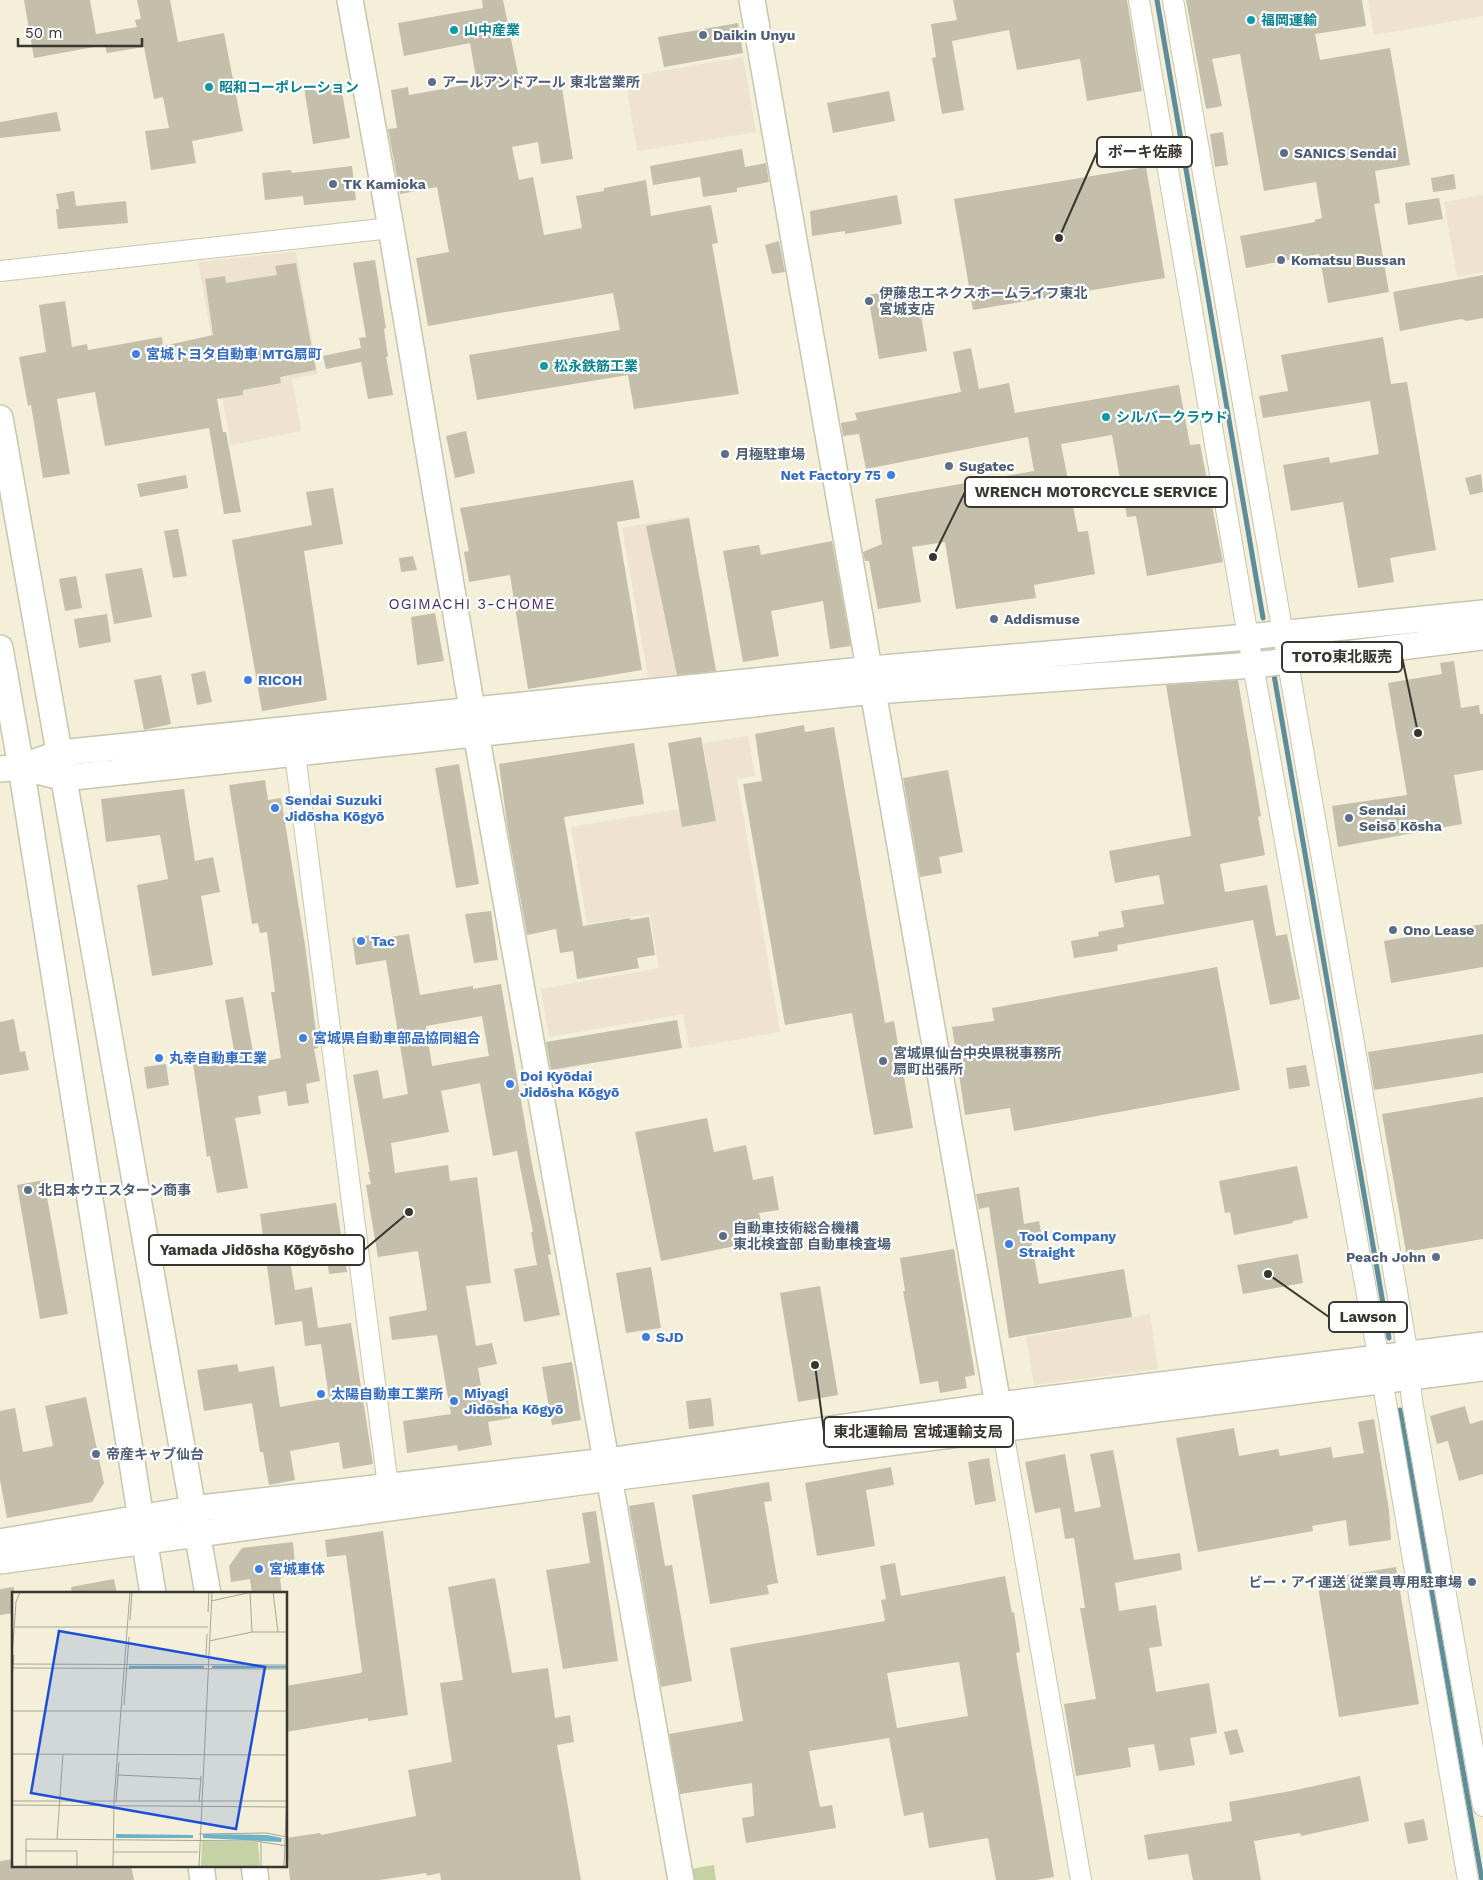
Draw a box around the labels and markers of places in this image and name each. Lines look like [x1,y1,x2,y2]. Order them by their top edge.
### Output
place label: 福岡運輸 [1261,12,1317,28]
marker: 福岡運輸 [1245,14,1257,26]
place label: 山中産業 [464,22,520,38]
marker: 山中産業 [448,24,460,36]
place label: Daikin Unyu [713,27,795,43]
marker: Daikin Unyu [697,29,709,41]
place label: アールアンドアール 東北営業所 [442,74,640,90]
marker: アールアンドアール 東北営業所 [426,76,438,88]
place label: 昭和コーポレーション [219,79,359,95]
marker: 昭和コーポレーション [203,81,215,93]
callout: ボーキ佐藤 [1097,137,1192,167]
place label: SANICS Sendai [1294,145,1397,161]
marker: SANICS Sendai [1278,147,1290,159]
place label: TK Kamioka [343,176,427,192]
marker: TK Kamioka [327,178,339,190]
place label: Komatsu Bussan [1291,252,1406,268]
marker: Komatsu Bussan [1275,254,1287,266]
place label: 伊藤忠エネクスホームライフ東北 宮城支店 [879,285,1087,317]
marker: 伊藤忠エネクスホームライフ東北 宮城支店 [863,295,875,307]
place label: 宮城トヨタ自動車 MTG扇町 [146,346,322,362]
marker: 宮城トヨタ自動車 MTG扇町 [130,348,142,360]
place label: 松永鉄筋工業 [554,358,638,374]
marker: 松永鉄筋工業 [538,360,550,372]
place label: シルバークラウド [1116,409,1228,425]
marker: シルバークラウド [1100,411,1112,423]
place label: 月極駐車場 [735,446,805,462]
marker: 月極駐車場 [719,448,731,460]
place label: Sugatec [959,458,1015,474]
marker: Sugatec [943,460,955,472]
place label: Net Factory 75 [780,467,881,483]
marker: Net Factory 75 [885,469,897,481]
callout: WRENCH MOTORCYCLE SERVICE [965,477,1227,507]
place label: Addismuse [1004,611,1080,627]
marker: Addismuse [988,613,1000,625]
callout: TOTO東北販売 [1282,642,1402,672]
place label: RICOH [258,672,302,688]
marker: RICOH [242,674,254,686]
place label: Sendai Suzuki Jidōsha Kōgyō [285,792,384,824]
marker: Sendai Suzuki Jidōsha Kōgyō [269,802,281,814]
place label: Sendai Seisō Kōsha [1359,802,1443,834]
marker: Sendai Seisō Kōsha [1343,812,1355,824]
place label: Ono Lease [1403,922,1474,938]
marker: Ono Lease [1387,924,1399,936]
place label: Tac [371,933,395,949]
marker: Tac [355,935,367,947]
place label: 宮城県自動車部品協同組合 [313,1030,481,1046]
marker: 宮城県自動車部品協同組合 [297,1032,309,1044]
place label: 宮城県仙台中央県税事務所 扇町出張所 [893,1045,1061,1077]
place label: 丸幸自動車工業 [169,1050,267,1066]
marker: 丸幸自動車工業 [153,1052,165,1064]
marker: 宮城県仙台中央県税事務所 扇町出張所 [877,1055,889,1067]
place label: Doi Kyōdai Jidōsha Kōgyō [520,1068,619,1100]
marker: Doi Kyōdai Jidōsha Kōgyō [504,1078,516,1090]
place label: 北日本ウエスターン商事 [38,1182,191,1198]
marker: 北日本ウエスターン商事 [22,1184,34,1196]
place label: 自動車技術総合機構 東北検査部 自動車検査場 [733,1220,891,1252]
place label: Tool Company Straight [1019,1228,1116,1260]
marker: 自動車技術総合機構 東北検査部 自動車検査場 [717,1230,729,1242]
callout: Yamada Jidōsha Kōgyōsho [149,1235,364,1265]
marker: Tool Company Straight [1003,1238,1015,1250]
place label: Peach John [1346,1249,1426,1265]
marker: Peach John [1430,1251,1442,1263]
callout: Lawson [1329,1302,1407,1332]
place label: SJD [656,1329,684,1345]
marker: SJD [640,1331,652,1343]
place label: Miyagi Jidōsha Kōgyō [464,1385,563,1417]
place label: 太陽自動車工業所 [331,1386,443,1402]
marker: 太陽自動車工業所 [315,1388,327,1400]
marker: Miyagi Jidōsha Kōgyō [448,1395,460,1407]
callout: 東北運輸局 宮城運輸支局 [824,1417,1013,1447]
place label: 帝産キャブ仙台 [106,1446,204,1462]
marker: 帝産キャブ仙台 [90,1448,102,1460]
place label: 宮城車体 [269,1561,325,1577]
marker: 宮城車体 [253,1563,265,1575]
place label: ビー・アイ運送 従業員専用駐車場 [1249,1574,1462,1590]
marker: ビー・アイ運送 従業員専用駐車場 [1466,1576,1478,1588]

